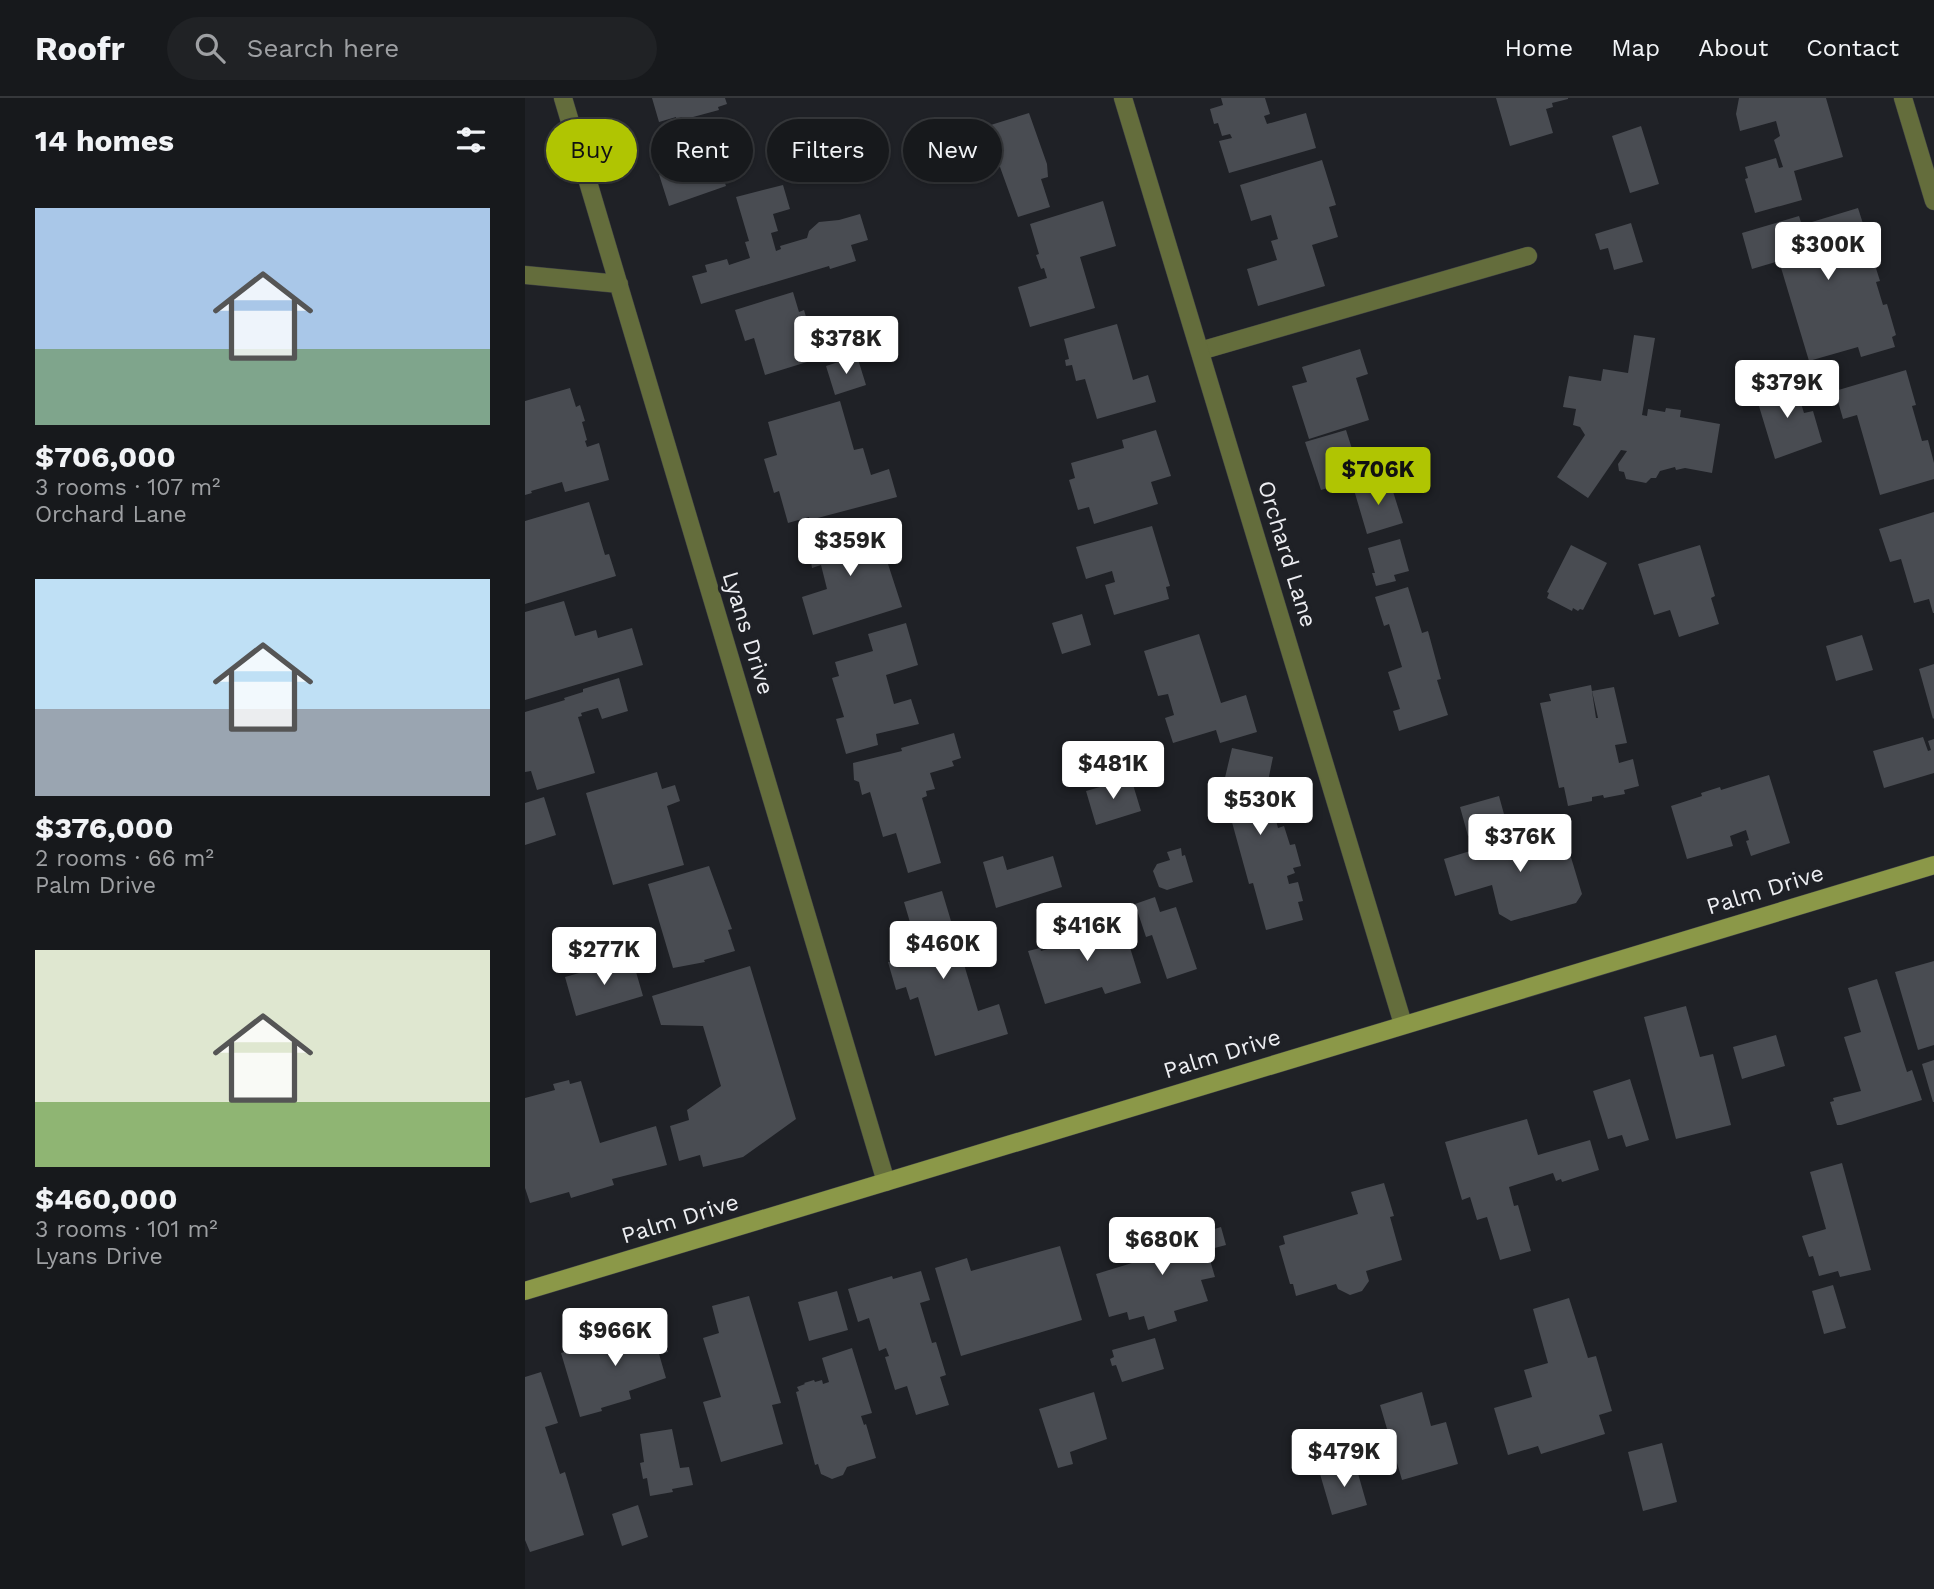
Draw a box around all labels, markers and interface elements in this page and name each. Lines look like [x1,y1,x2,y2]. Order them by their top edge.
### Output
search box [167,17,657,80]
text: Roofr [35,29,125,68]
icon: search [191,29,229,67]
text: Search here [247,33,399,63]
text: Home [1505,34,1573,62]
text: Map [1611,34,1660,62]
text: About [1698,34,1768,62]
text: Contact [1806,34,1899,62]
chip: Buy [546,119,637,182]
chip: Rent [651,119,753,182]
chip: Filters [767,119,889,182]
chip: New [903,119,1002,182]
icon: filters [452,121,490,159]
text: 14 homes [35,123,174,158]
pin: $300K [1779,222,1877,282]
text: $300K [1791,231,1865,258]
icon: home [200,253,326,379]
pin: $378K [797,316,895,376]
text: $378K [810,325,882,352]
pin: $379K [1738,360,1836,420]
text: $379K [1751,369,1823,396]
text: $706,000 [35,439,176,474]
pin: $706K [1329,448,1427,507]
text: $706K [1341,456,1415,483]
text: 3 rooms · 107 m² [35,474,221,501]
street label: Orchard Lane [1252,477,1322,631]
text: Orchard Lane [35,501,187,528]
pin: $359K [801,518,899,578]
text: $359K [814,527,886,554]
street label: Lyans Drive [716,568,780,698]
icon: home [200,624,326,750]
pin: $481K [1064,742,1162,801]
text: $481K [1078,750,1148,777]
pin: $530K [1211,778,1309,837]
text: $530K [1224,786,1296,813]
text: $376,000 [35,810,174,845]
pin: $376K [1471,814,1569,874]
text: $376K [1484,823,1556,850]
text: 2 rooms · 66 m² [35,845,214,872]
street label: Palm Drive [1703,859,1827,921]
text: Palm Drive [35,872,156,899]
pin: $416K [1038,904,1136,963]
text: $416K [1052,912,1122,939]
pin: $460K [894,922,992,981]
pin: $277K [555,928,653,987]
text: $460K [906,930,980,957]
text: $277K [568,936,640,963]
icon: home [200,995,326,1121]
street label: Palm Drive [1160,1023,1284,1085]
text: $460,000 [35,1181,178,1216]
street label: Palm Drive [618,1188,742,1250]
text: 3 rooms · 101 m² [35,1216,218,1243]
pin: $680K [1113,1218,1211,1277]
text: $680K [1125,1226,1199,1253]
text: Lyans Drive [35,1243,163,1270]
pin: $966K [566,1308,664,1368]
text: $966K [578,1317,652,1344]
pin: $479K [1295,1430,1393,1489]
text: $479K [1308,1438,1380,1465]

